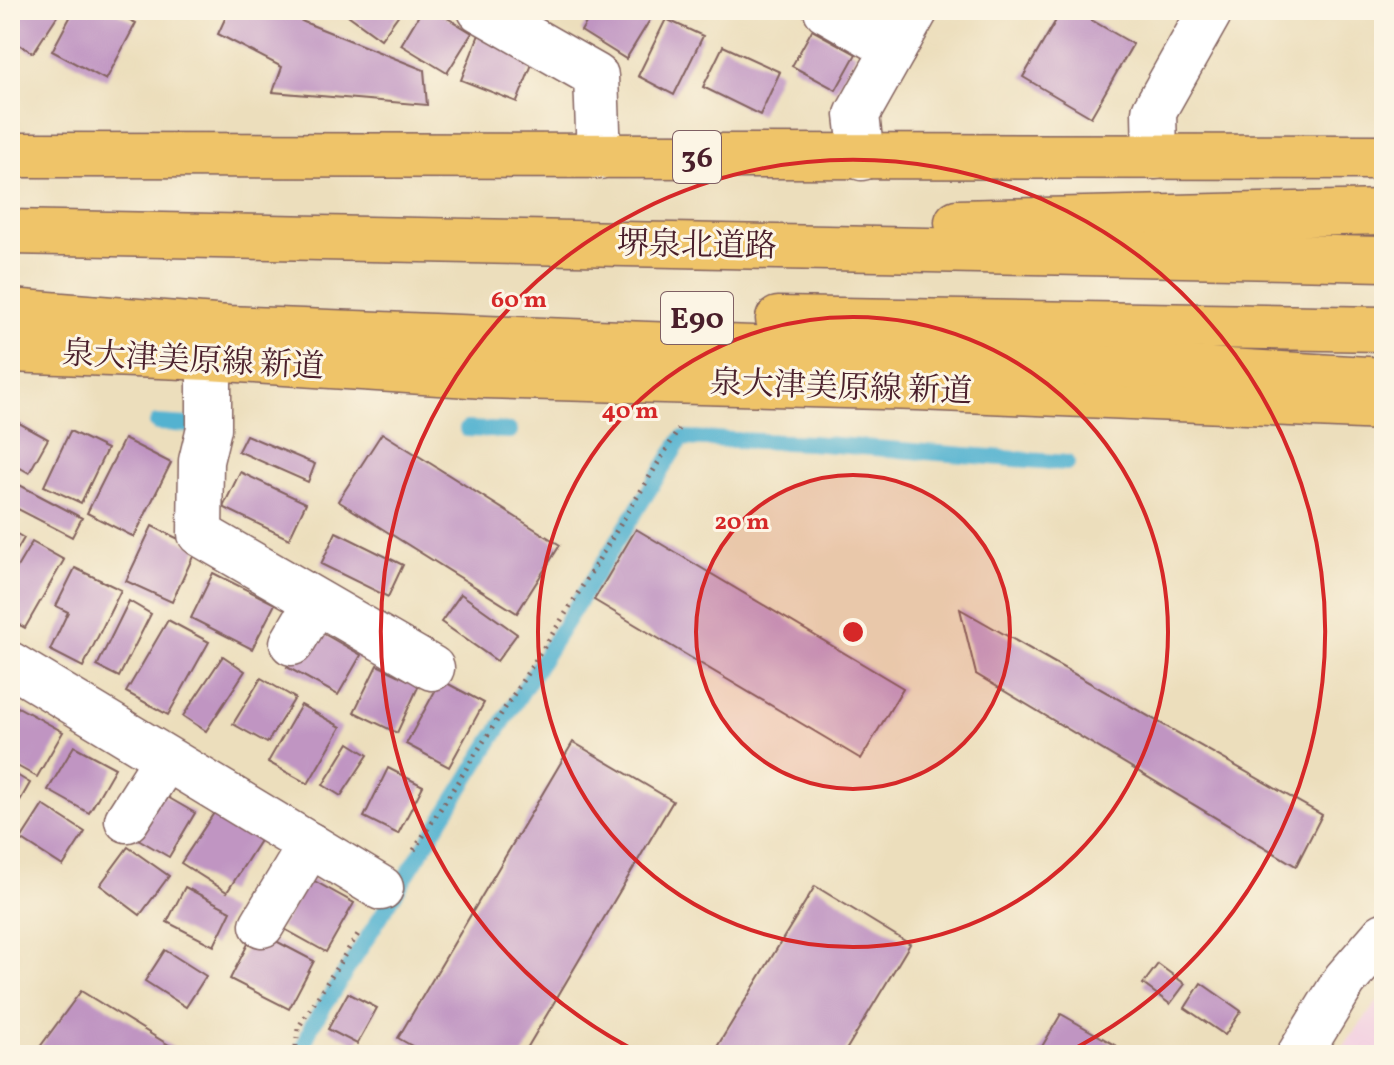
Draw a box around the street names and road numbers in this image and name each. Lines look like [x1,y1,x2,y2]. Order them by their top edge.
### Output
road number: 36 [673,131,721,183]
street label: 堺泉北道路 [617,224,777,270]
road number: E90 [661,292,733,344]
street label: 泉大津美原線 新道 [61,333,325,391]
street label: 泉大津美原線 新道 [709,362,973,416]

